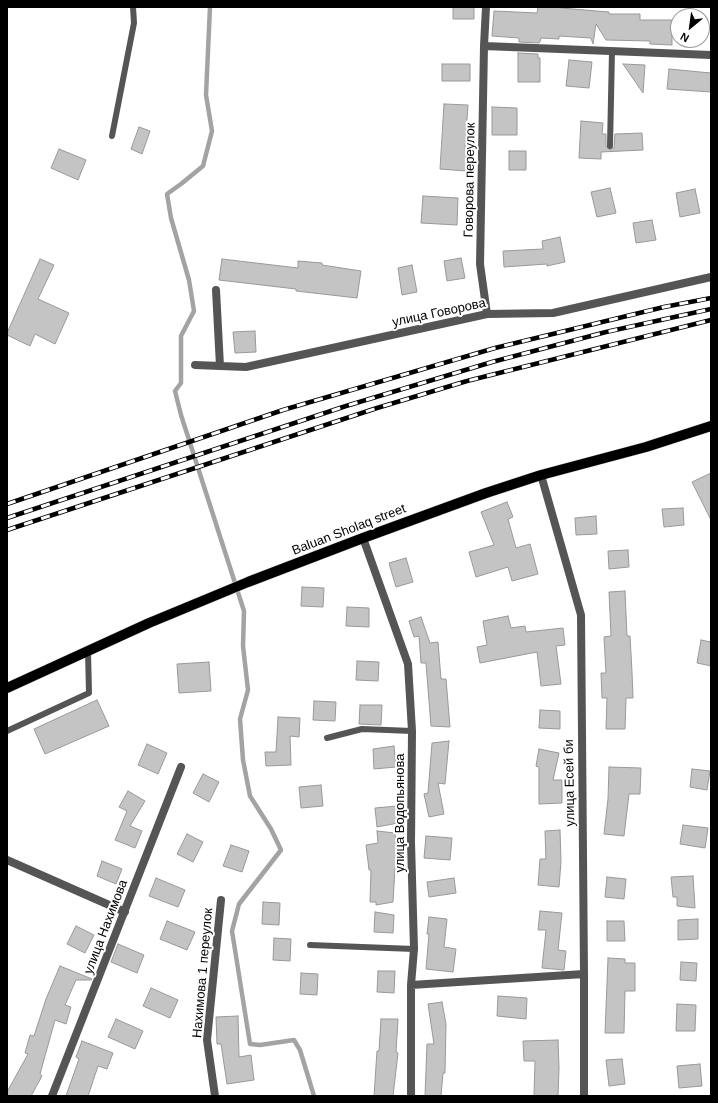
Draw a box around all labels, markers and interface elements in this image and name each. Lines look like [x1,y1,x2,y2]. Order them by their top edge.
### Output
north arrow [670,8,710,48]
text: N [678,30,691,45]
street label: Говорова переулок [461,122,479,238]
street label: улица Говорова [391,295,487,331]
street label: Baluan Sholaq street [290,501,408,559]
street label: улица Есей би [561,739,579,827]
street label: улица Водопьянова [392,753,408,873]
street label: улица Нахимова [81,878,131,976]
street label: Нахимова 1 переулок [190,907,216,1039]

